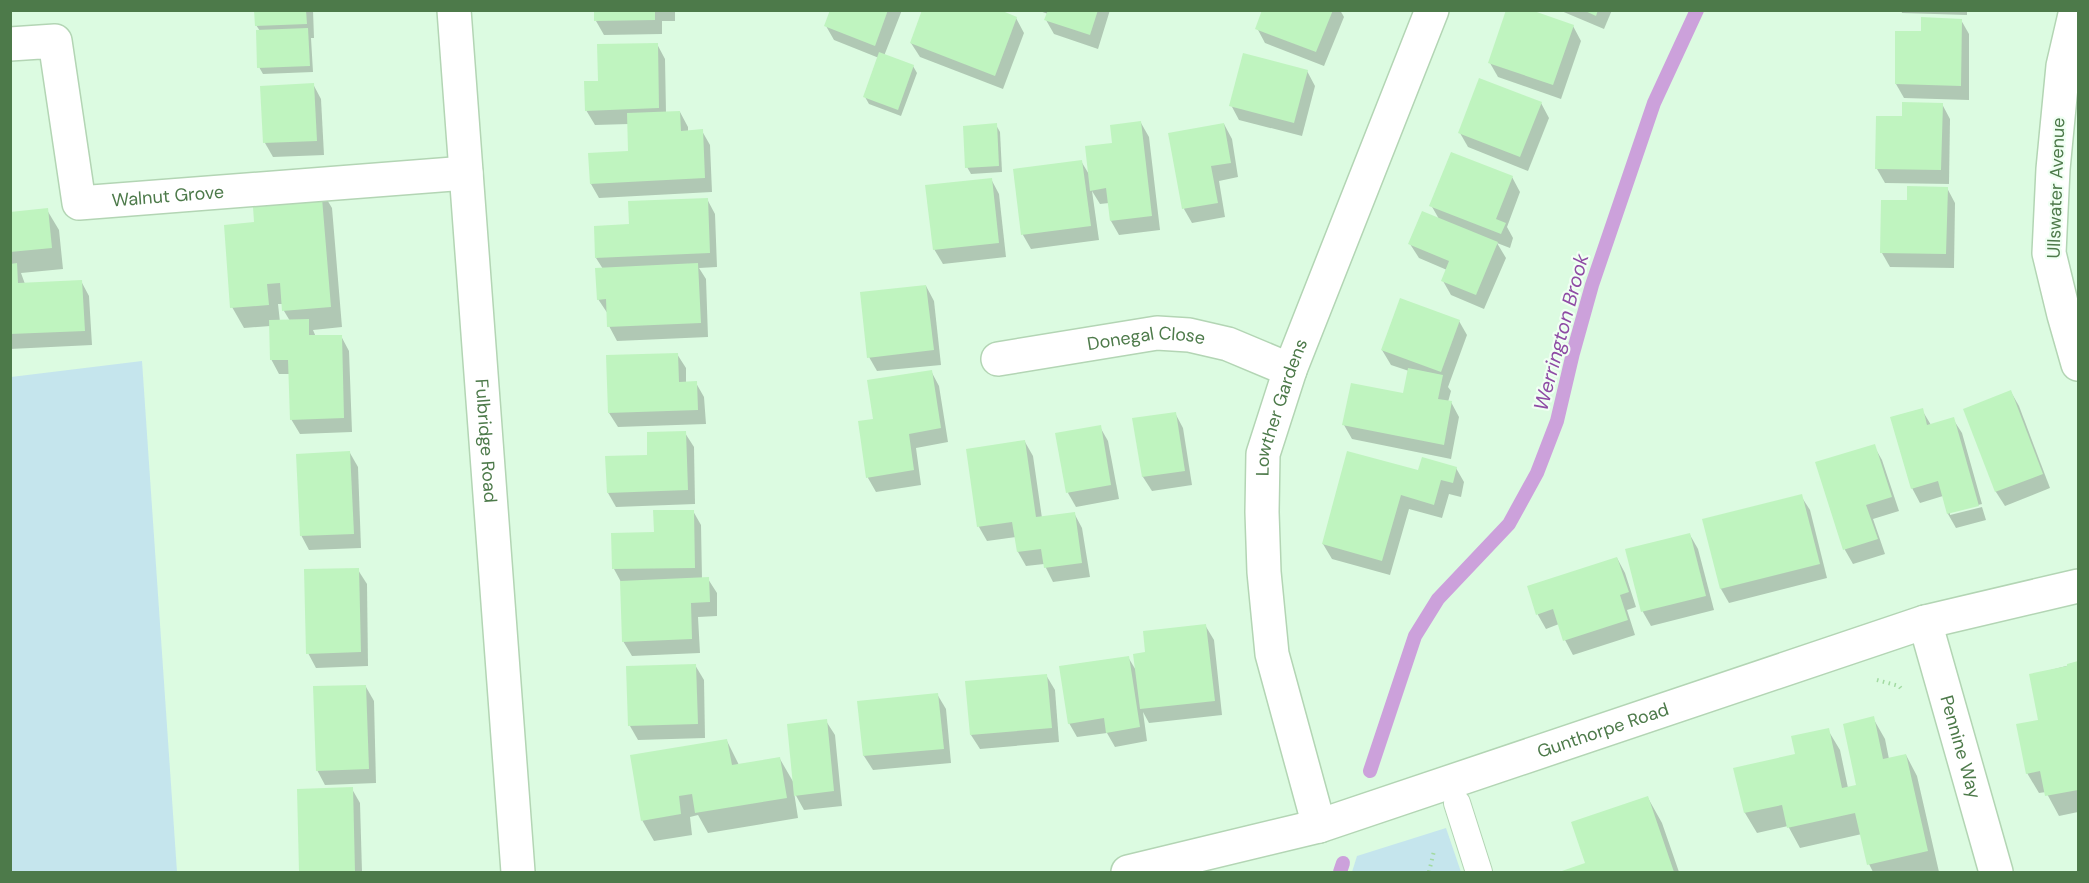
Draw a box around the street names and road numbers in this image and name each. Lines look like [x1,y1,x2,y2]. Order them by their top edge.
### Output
street label: Ullswater Avenue [2042,117,2070,259]
street label: Walnut Grove [111,180,225,212]
street label: Donegal Close [1085,321,1208,356]
street label: Lowther Gardens [1251,335,1313,476]
street label: Fulbridge Road [469,378,503,504]
street label: Pennine Way [1934,692,1987,802]
street label: Gunthorpe Road [1534,697,1672,764]

